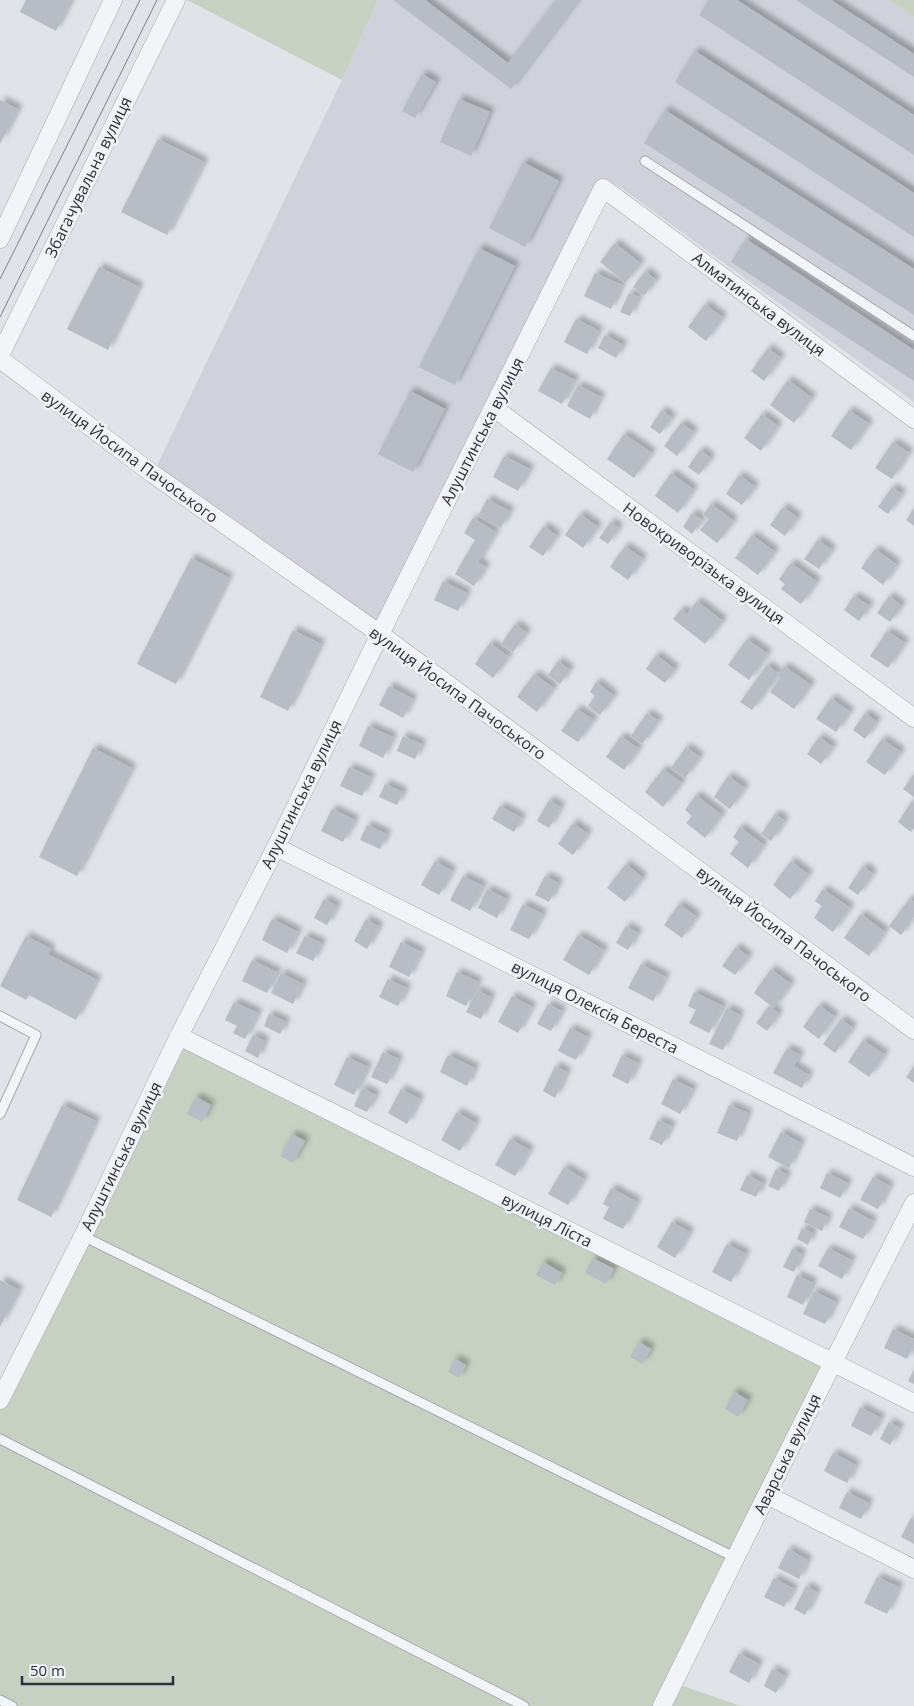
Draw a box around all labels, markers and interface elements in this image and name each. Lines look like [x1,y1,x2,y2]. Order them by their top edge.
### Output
street label: Збагачувальна вулиця [39,93,137,261]
street label: Алматинська вулиця [688,247,830,361]
street label: Алуштинська вулиця [435,353,529,509]
street label: вулиця Йосипа Пачоського [37,384,223,528]
street label: Новокриворізька вулиця [619,497,789,629]
street label: вулиця Йосипа Пачоського [365,621,551,765]
street label: Алуштинська вулиця [255,716,347,872]
street label: вулиця Йосипа Пачоського [692,861,876,1007]
street label: вулиця Олексія Береста [508,955,682,1059]
street label: Алуштинська вулиця [75,1078,167,1234]
street label: вулиця Ліста [498,1188,596,1252]
street label: Аварська вулиця [748,1390,826,1518]
scale bar [22,1654,174,1686]
text: 50 m [30,1660,65,1680]

